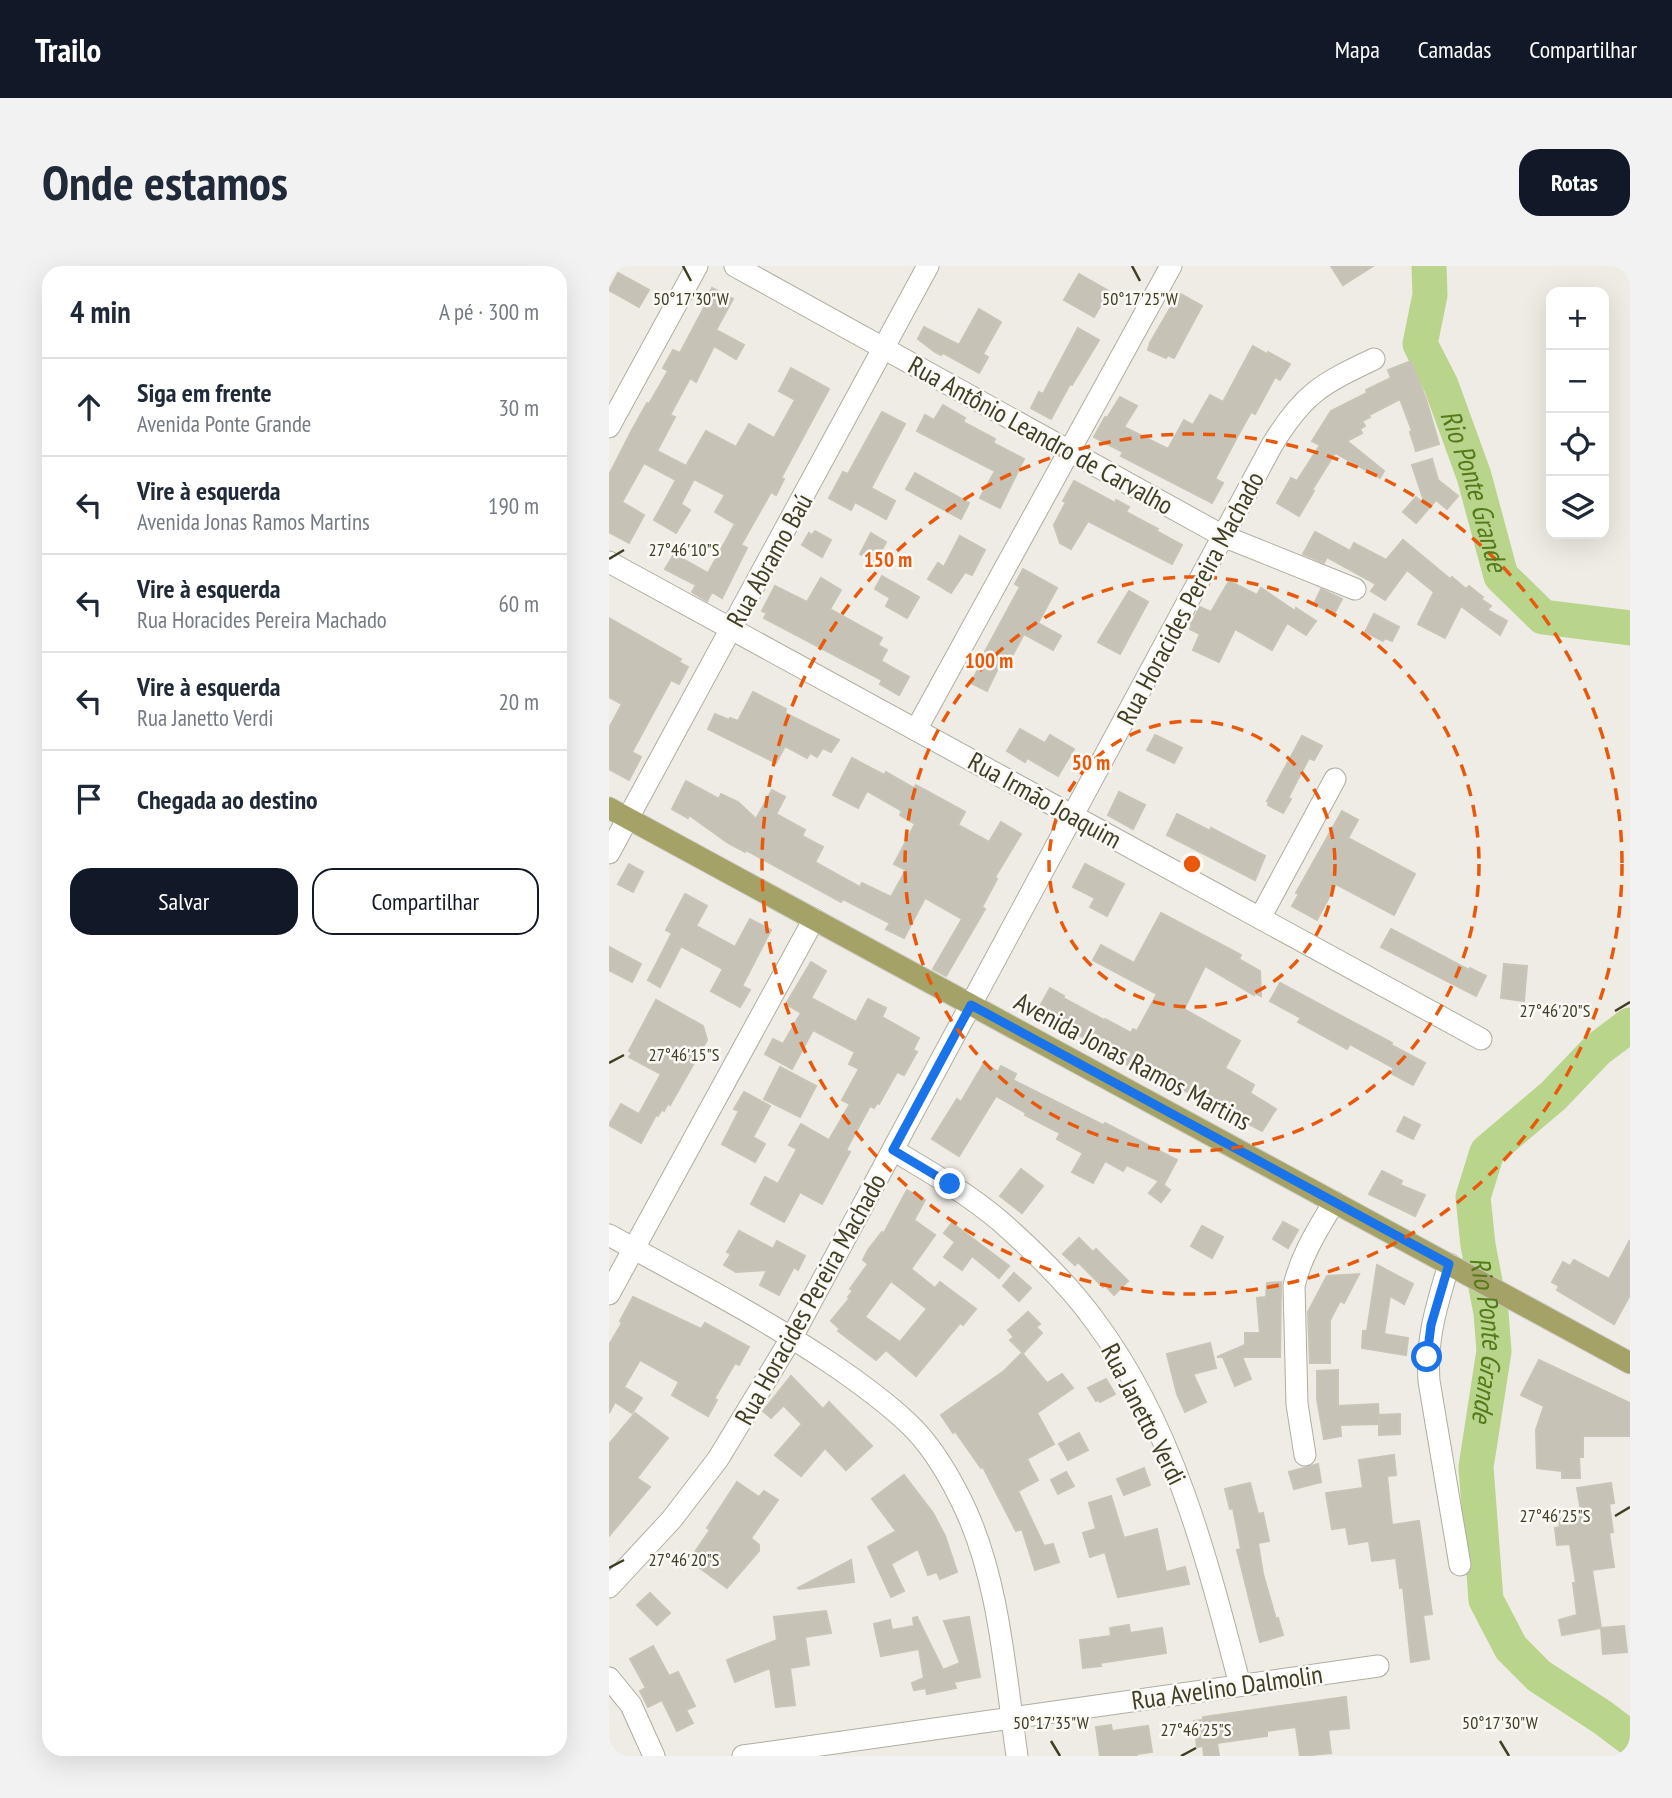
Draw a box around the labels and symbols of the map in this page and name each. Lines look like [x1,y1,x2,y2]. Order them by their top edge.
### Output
text: 50°17'30"W [653,287,729,310]
text: 50°17'25"W [1102,287,1178,310]
street label: Rua Antônio Leandro de Carvalho [903,348,1179,522]
water label: Rio Ponte Grande [1433,404,1518,578]
street label: Rua Horacides Pereira Machado [1109,466,1271,730]
street label: Rua Abramo Baú [719,487,819,633]
text: 27°46'10"S [649,538,720,561]
text: 150 m [864,546,912,573]
text: 100 m [965,647,1013,674]
street label: Rua Irmão Joaquim [963,744,1127,856]
text: 50 m [1072,749,1110,776]
centre of rings [1180,852,1204,876]
street label: Avenida Jonas Ramos Martins [1009,985,1257,1137]
text: 27°46'20"S [1520,999,1591,1022]
text: 27°46'15"S [649,1043,720,1066]
street label: Rua Horacides Pereira Machado [727,1168,893,1430]
route end [934,1168,965,1199]
water label: Rio Ponte Grande [1462,1254,1513,1428]
street label: Rua Janetto Verdi [1094,1338,1194,1490]
route start [1411,1341,1442,1372]
text: 27°46'25"S [1520,1504,1591,1527]
text: 27°46'20"S [649,1548,720,1571]
street label: Rua Avelino Dalmolin [1129,1657,1325,1717]
text: 50°17'35"W [1013,1711,1089,1734]
text: 50°17'30"W [1462,1711,1538,1734]
text: 27°46'25"S [1161,1718,1232,1741]

